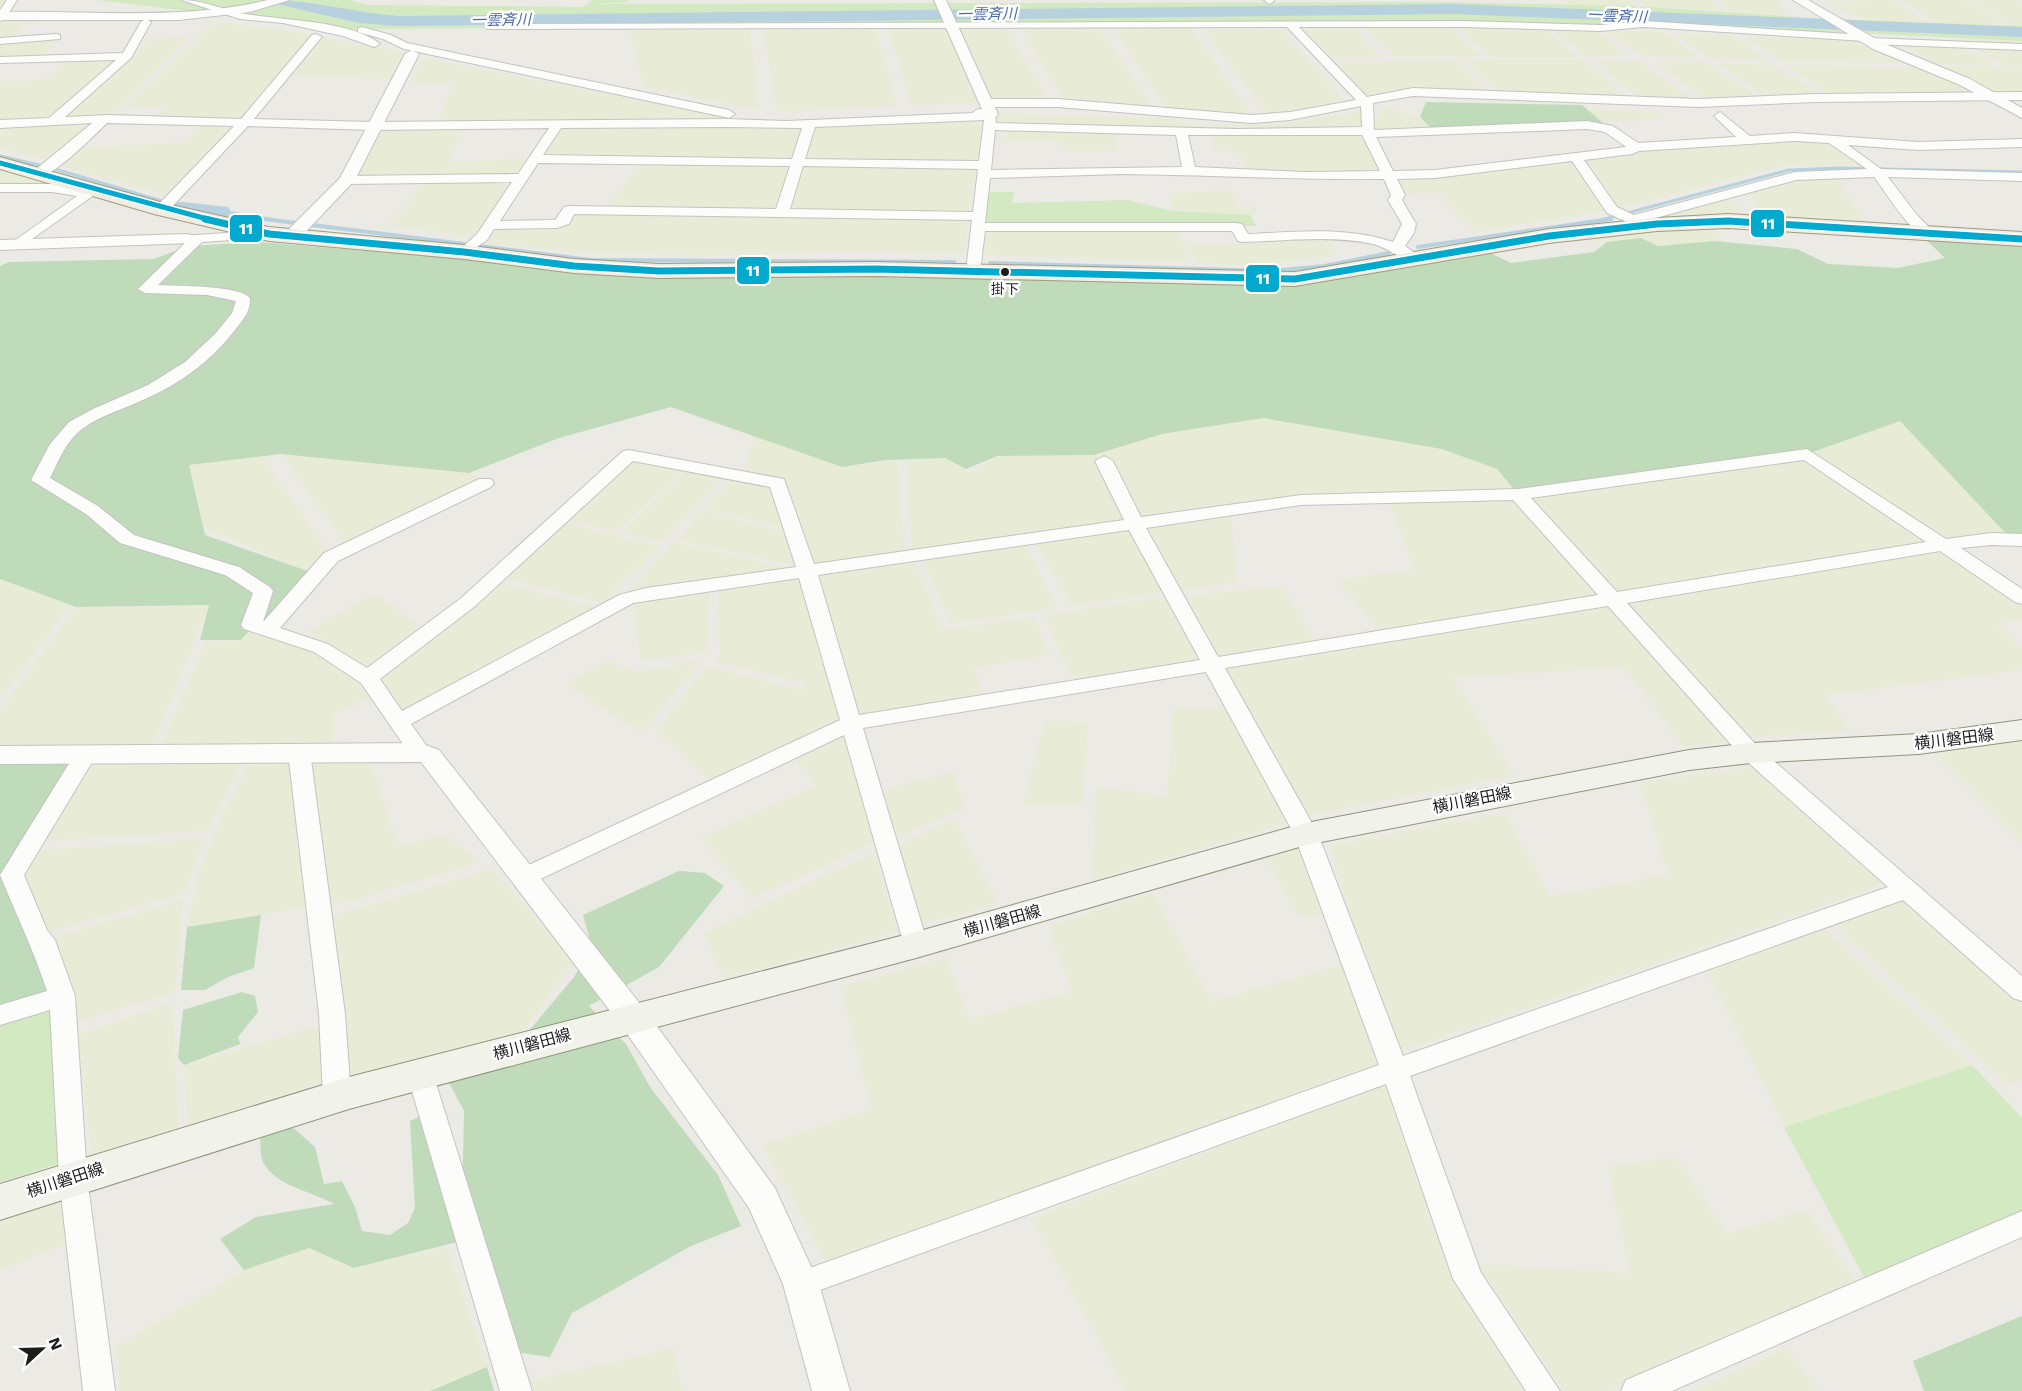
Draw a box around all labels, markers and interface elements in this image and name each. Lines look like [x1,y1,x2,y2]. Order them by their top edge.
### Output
water label: 一雲斉川 [957,4,1019,24]
water label: 一雲斉川 [1587,6,1649,26]
water label: 一雲斉川 [471,10,533,30]
line badge: 11 [1750,209,1785,238]
line badge: 11 [229,214,263,243]
text: 11 [1761,214,1775,233]
text: 11 [239,219,253,238]
line badge: 11 [736,256,770,285]
text: 11 [746,261,760,280]
line badge: 11 [1245,264,1280,293]
marker: 掛下 [999,266,1011,278]
text: 11 [1256,269,1270,288]
place label: 掛下 [991,281,1019,297]
street label: 横川磐田線 [1913,725,1995,753]
street label: 横川磐田線 [1431,783,1513,817]
street label: 横川磐田線 [961,901,1043,941]
street label: 横川磐田線 [491,1024,573,1064]
street label: 横川磐田線 [24,1159,106,1201]
north arrow [12,1319,72,1379]
text: N [44,1335,66,1353]

